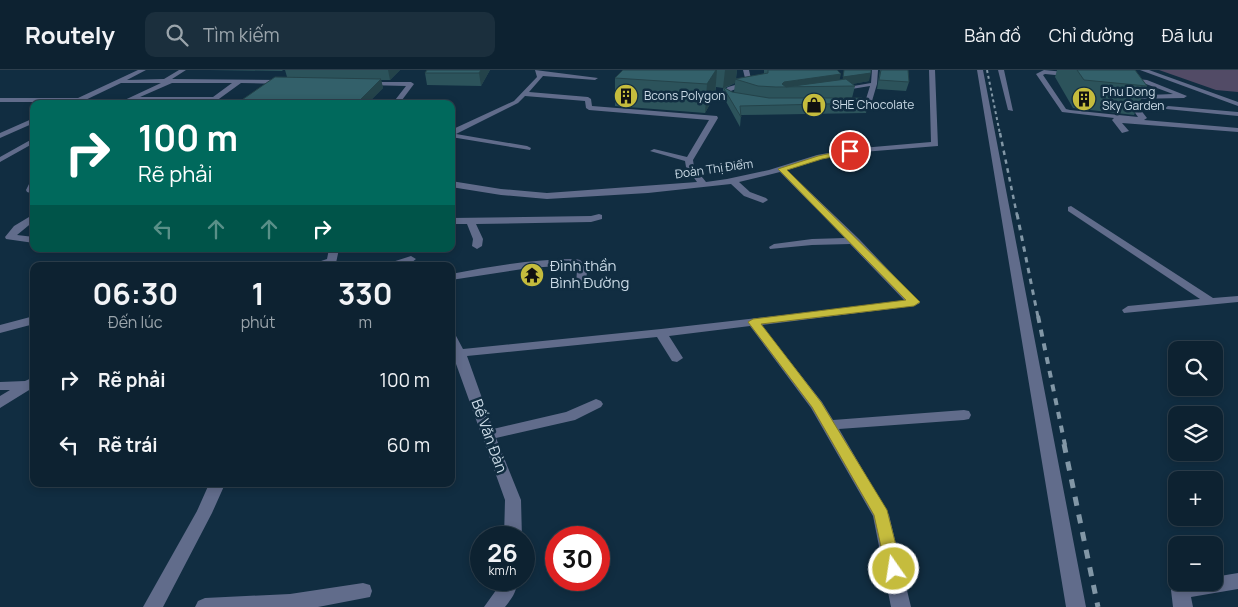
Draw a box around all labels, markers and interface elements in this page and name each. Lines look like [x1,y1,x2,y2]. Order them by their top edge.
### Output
search box [145,12,495,57]
text: Routely [25,18,115,51]
icon: search [163,21,191,49]
text: Tìm kiếm [203,22,280,48]
text: Bản đồ [964,23,1021,47]
text: Chỉ đường [1049,23,1134,47]
text: Đã lưu [1162,23,1213,47]
building icon: Bcons Polygon [613,83,639,109]
place label: Phu Dong Sky Garden [1102,83,1165,114]
building icon: Phu Dong Sky Garden [1071,86,1097,112]
place label: Bcons Polygon [644,87,725,104]
shop icon: SHE Chocolate [801,92,827,118]
place label: SHE Chocolate [832,96,914,113]
text: 100 m [138,114,238,162]
icon: right [55,120,120,185]
pin [829,130,871,172]
icon: arrive [836,137,864,165]
street label: Đoàn Thị Điểm [674,155,754,182]
text: Rẽ phải [138,159,213,189]
icon: left [149,215,177,243]
icon: ahead [202,215,230,243]
icon: ahead [255,215,283,243]
icon: right [308,215,336,243]
place label: Đình thần Bình Đường [550,255,629,293]
temple icon: Đình thần Bình Đường [519,262,545,288]
text: 06:30 [92,273,178,314]
text: 1 [252,273,265,314]
text: 330 [338,273,393,314]
text: Đến lúc [108,311,163,333]
text: phút [241,311,276,333]
text: m [358,311,372,333]
map controls [1168,341,1223,591]
button: search [1168,341,1223,396]
icon: right [55,366,83,394]
text: Rẽ phải [98,367,166,393]
text: 100 m [379,367,430,393]
street label: Bế Văn Đàn [466,396,513,476]
button: layers [1168,406,1223,461]
icon: left [55,431,83,459]
text: Rẽ trái [98,432,158,458]
text: 60 m [387,432,430,458]
button: + [1168,471,1223,526]
speed limit sign: 30 [545,526,610,591]
text: 26 [487,535,518,570]
button: − [1168,536,1223,591]
position arrow [867,542,919,594]
text: km/h [489,562,516,579]

